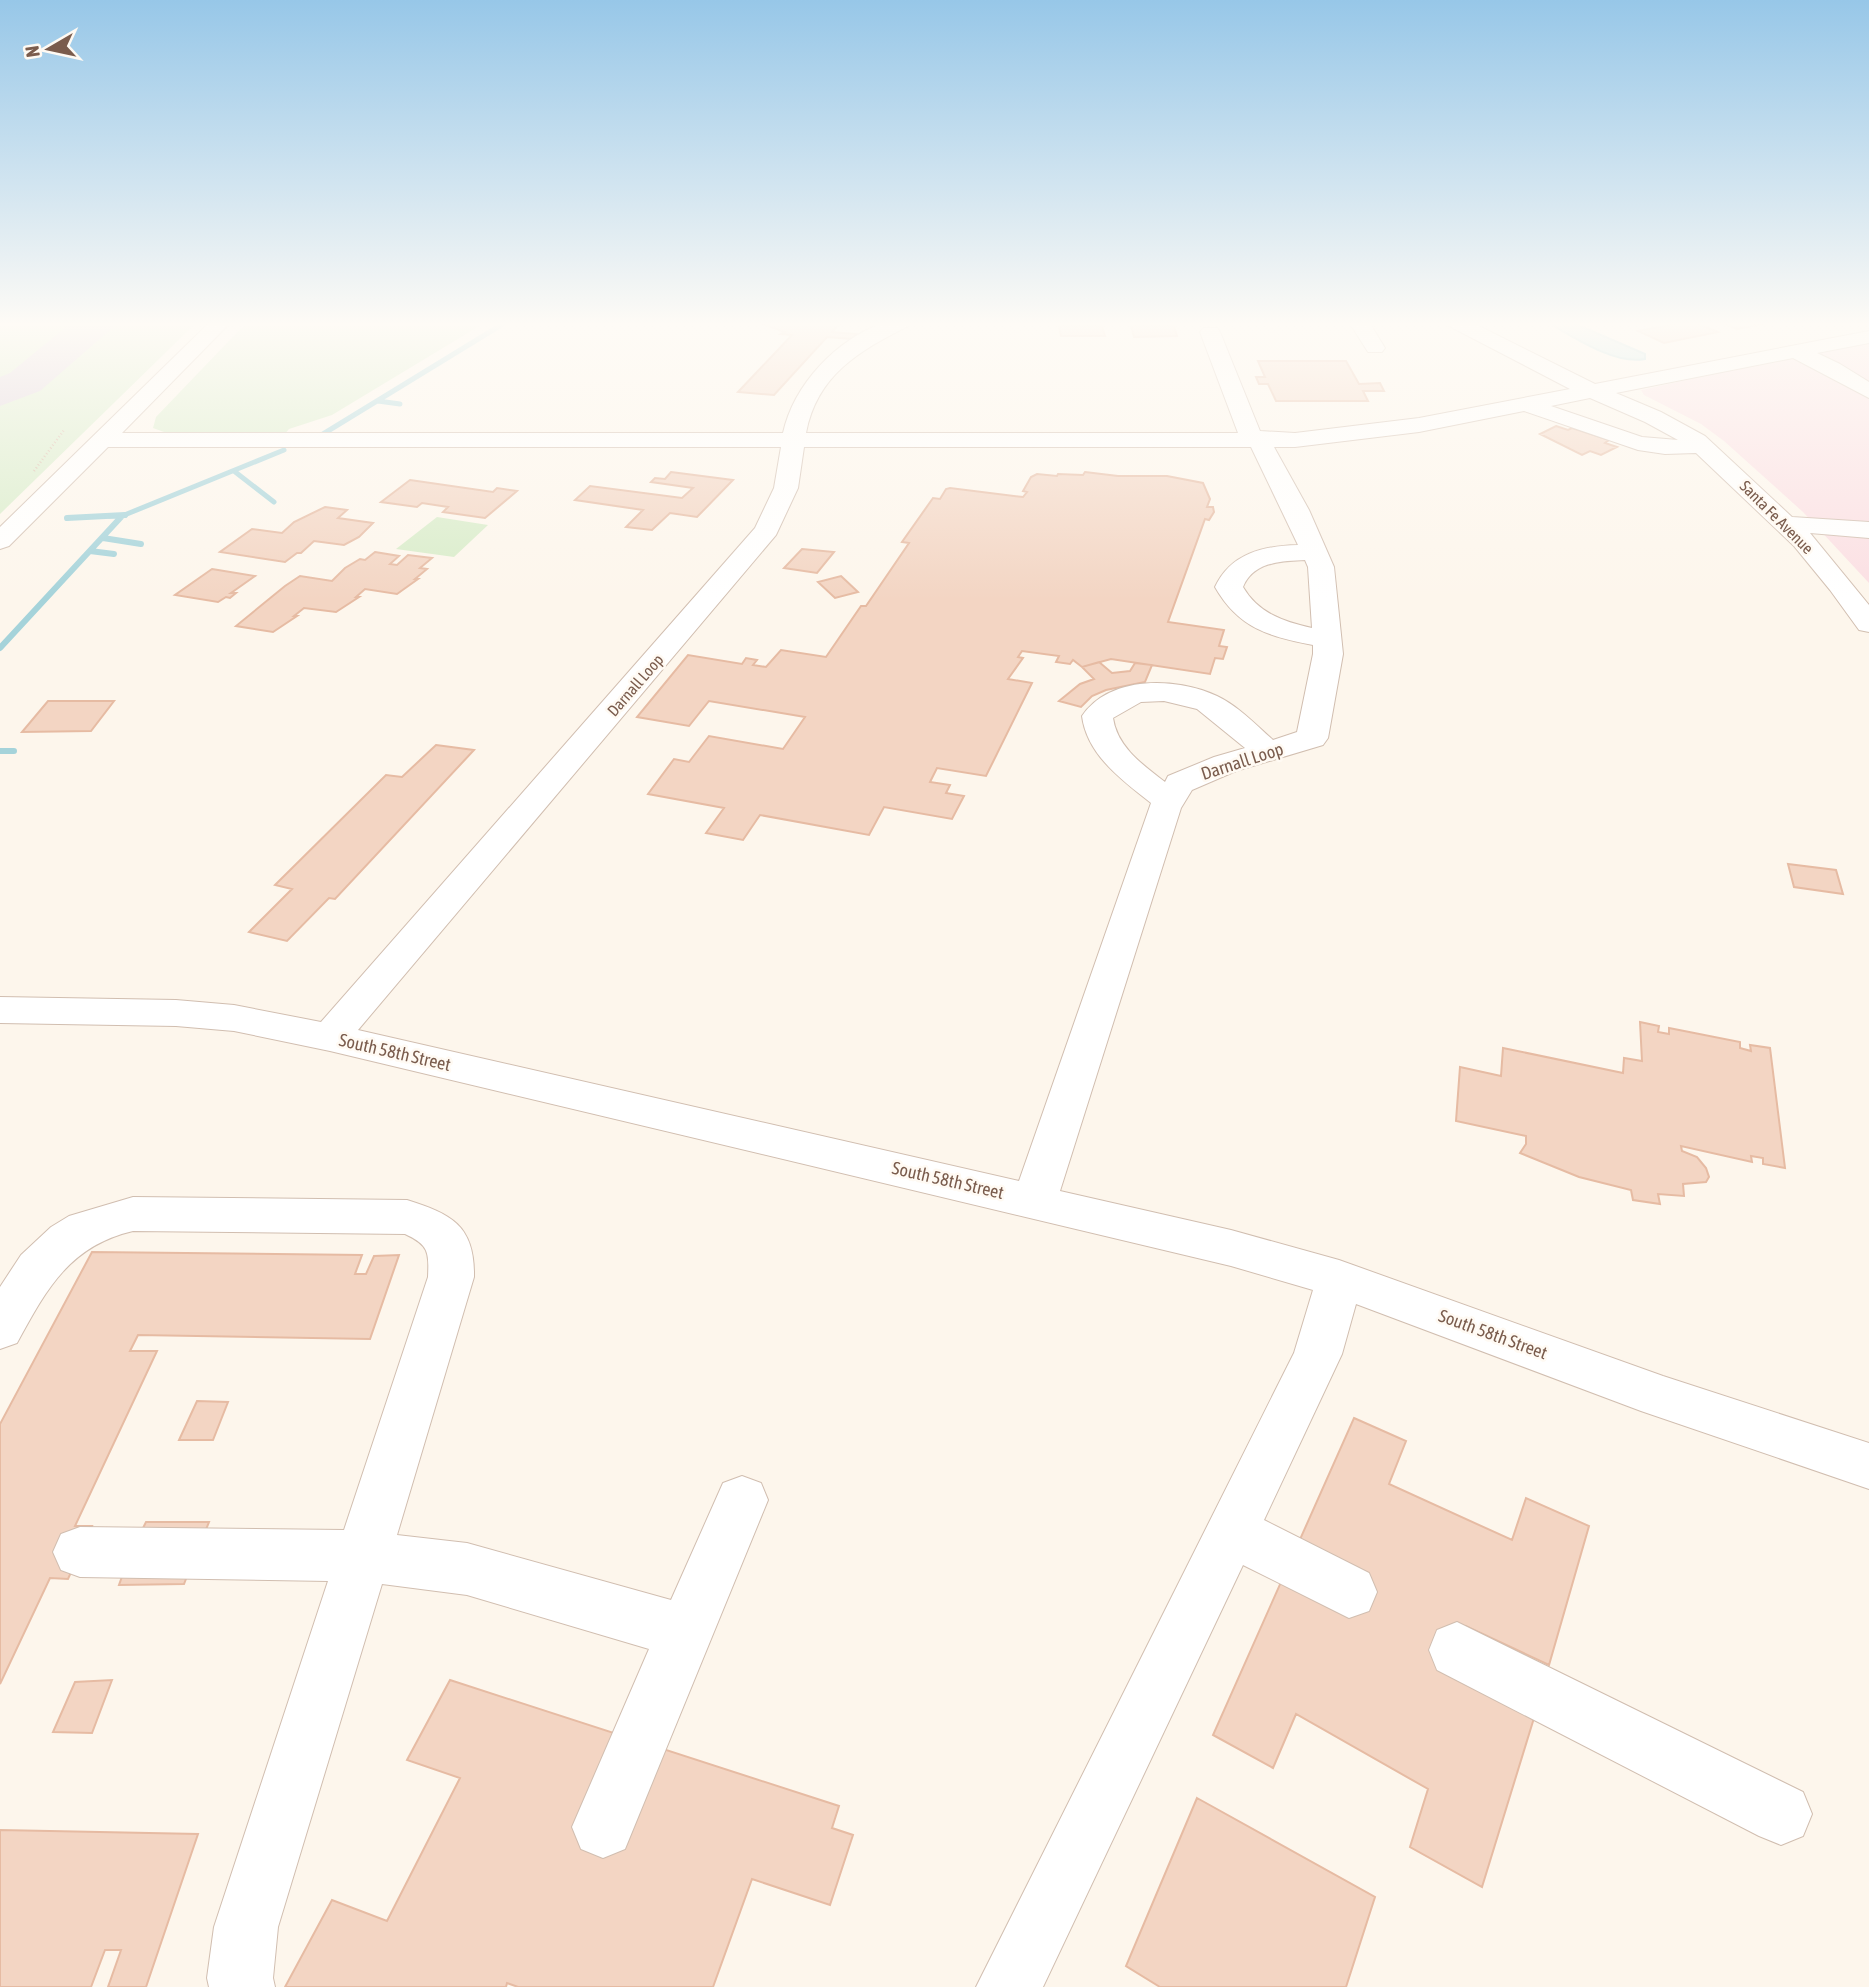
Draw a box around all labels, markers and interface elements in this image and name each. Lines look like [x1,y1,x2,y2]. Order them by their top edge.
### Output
north arrow [14,14,84,84]
text: N [20,44,44,59]
street label: Santa Fe Avenue [1737,477,1817,557]
street label: Darnall Loop [603,650,667,720]
street label: Darnall Loop [1198,738,1286,784]
street label: South 58th Street [337,1029,453,1075]
street label: South 58th Street [890,1157,1006,1203]
street label: South 58th Street [1436,1305,1550,1363]

